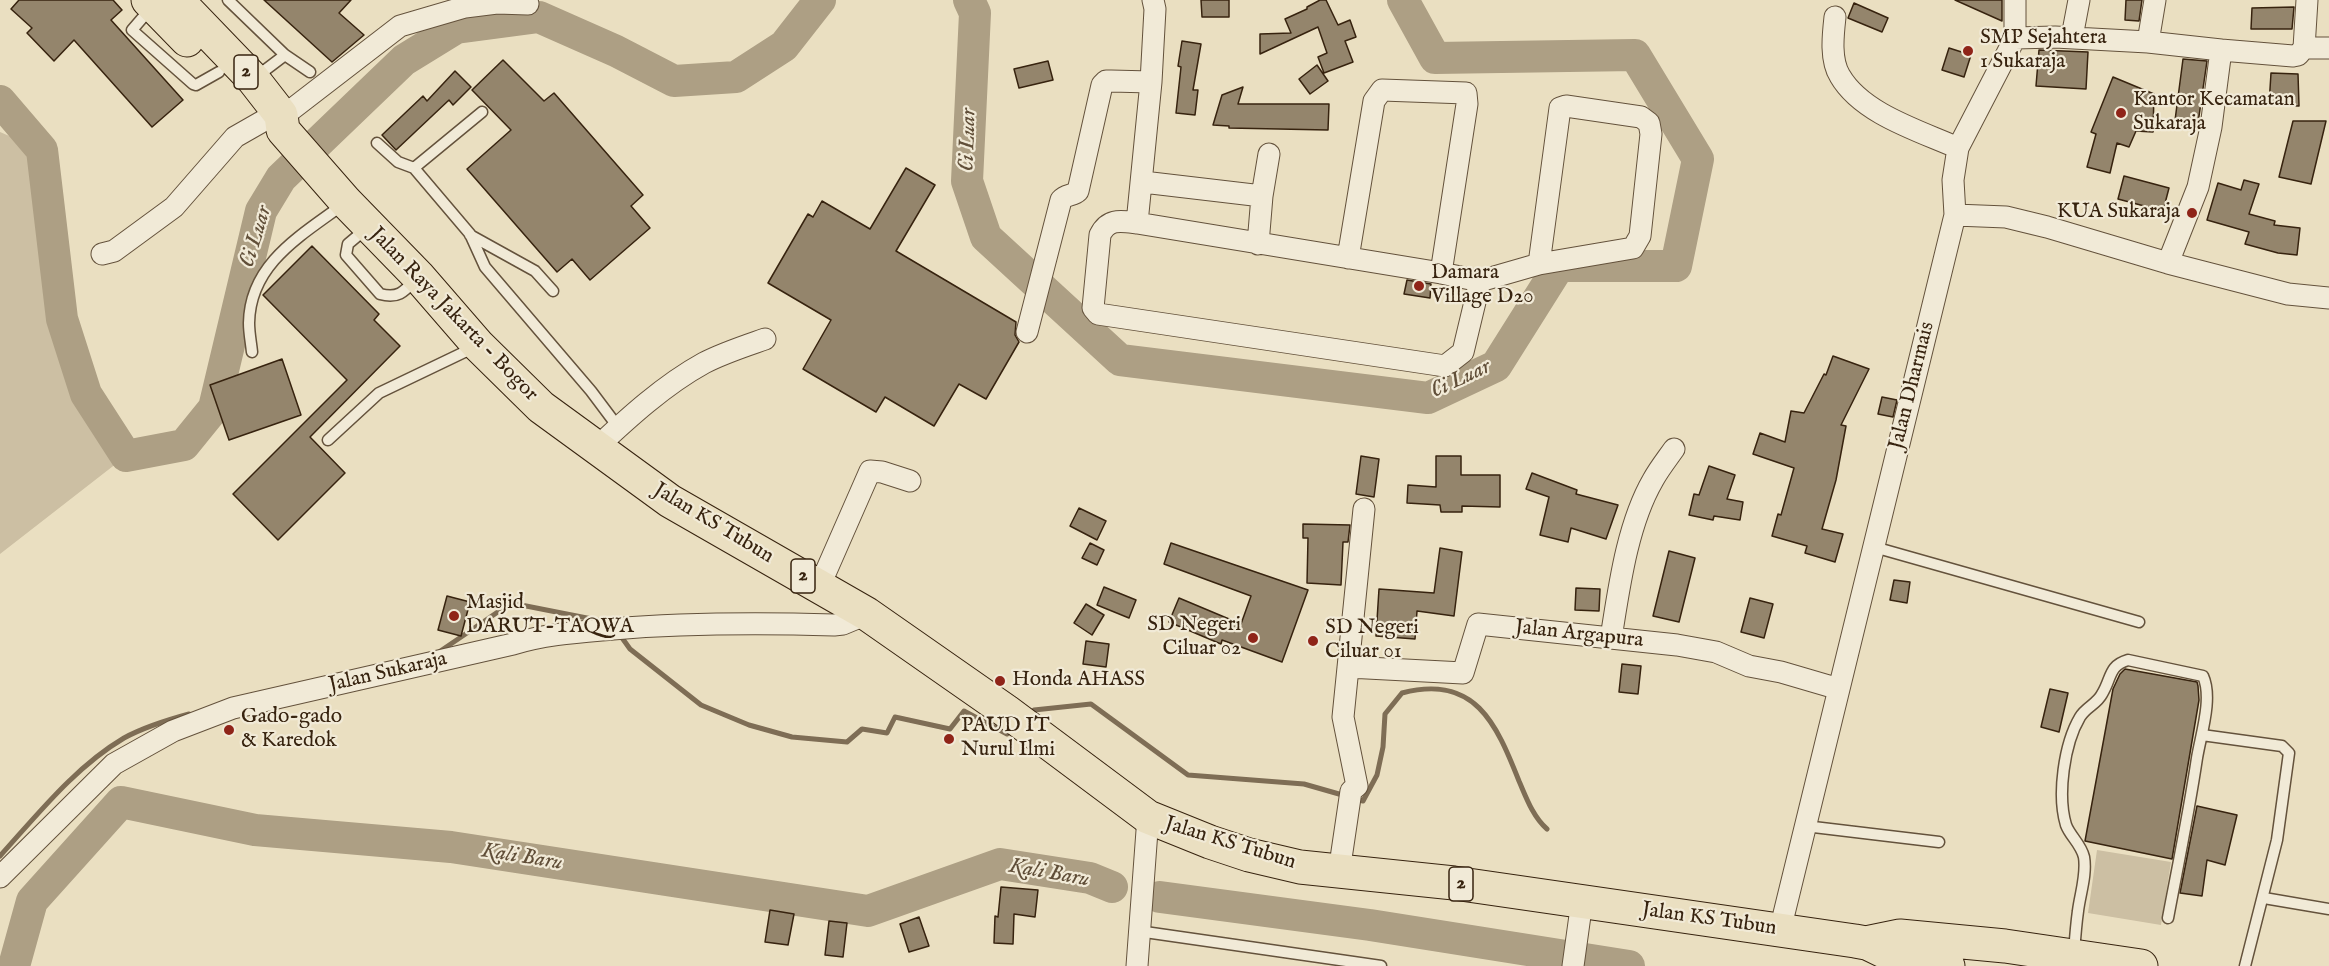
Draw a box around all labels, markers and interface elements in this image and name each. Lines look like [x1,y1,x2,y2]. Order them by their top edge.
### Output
place label: SMP Sejahtera 1 Sukaraja [1980,26,2106,76]
marker: SMP Sejahtera 1 Sukaraja [1961,44,1975,58]
road number: 2 [234,55,258,89]
place label: Kantor Kecamatan Sukaraja [2133,88,2295,138]
marker: Kantor Kecamatan Sukaraja [2114,106,2128,120]
water label: Ci Luar [955,108,983,172]
place label: KUA Sukaraja [2057,200,2180,226]
water label: Ci Luar [235,203,279,271]
marker: KUA Sukaraja [2185,206,2199,220]
street label: Jalan Raya Jakarta - Bogor [363,223,543,407]
place label: Damara Village D20 [1431,261,1534,311]
marker: Damara Village D20 [1412,279,1426,293]
street label: Jalan Dharmais [1885,319,1941,453]
water label: Ci Luar [1427,355,1495,405]
street label: Jalan KS Tubun [648,478,778,570]
road number: 2 [791,559,815,593]
place label: Masjid DARUT-TAQWA [466,591,634,641]
marker: Masjid DARUT-TAQWA [447,609,461,623]
place label: SD Negeri Ciluar 02 [1147,613,1241,663]
place label: SD Negeri Ciluar 01 [1325,616,1419,666]
street label: Jalan Argapura [1514,616,1644,654]
marker: SD Negeri Ciluar 02 [1246,631,1260,645]
marker: SD Negeri Ciluar 01 [1306,634,1320,648]
street label: Jalan Sukaraja [326,647,450,699]
place label: Honda AHASS [1012,668,1145,694]
marker: Honda AHASS [993,674,1007,688]
place label: Gado-gado & Karedok [241,705,342,755]
place label: PAUD IT Nurul Ilmi [961,714,1055,764]
marker: Gado-gado & Karedok [222,723,236,737]
marker: PAUD IT Nurul Ilmi [942,732,956,746]
street label: Jalan KS Tubun [1161,812,1299,876]
water label: Kali Baru [480,839,564,877]
water label: Kali Baru [1007,854,1091,894]
road number: 2 [1449,867,1473,901]
street label: Jalan KS Tubun [1640,898,1778,942]

